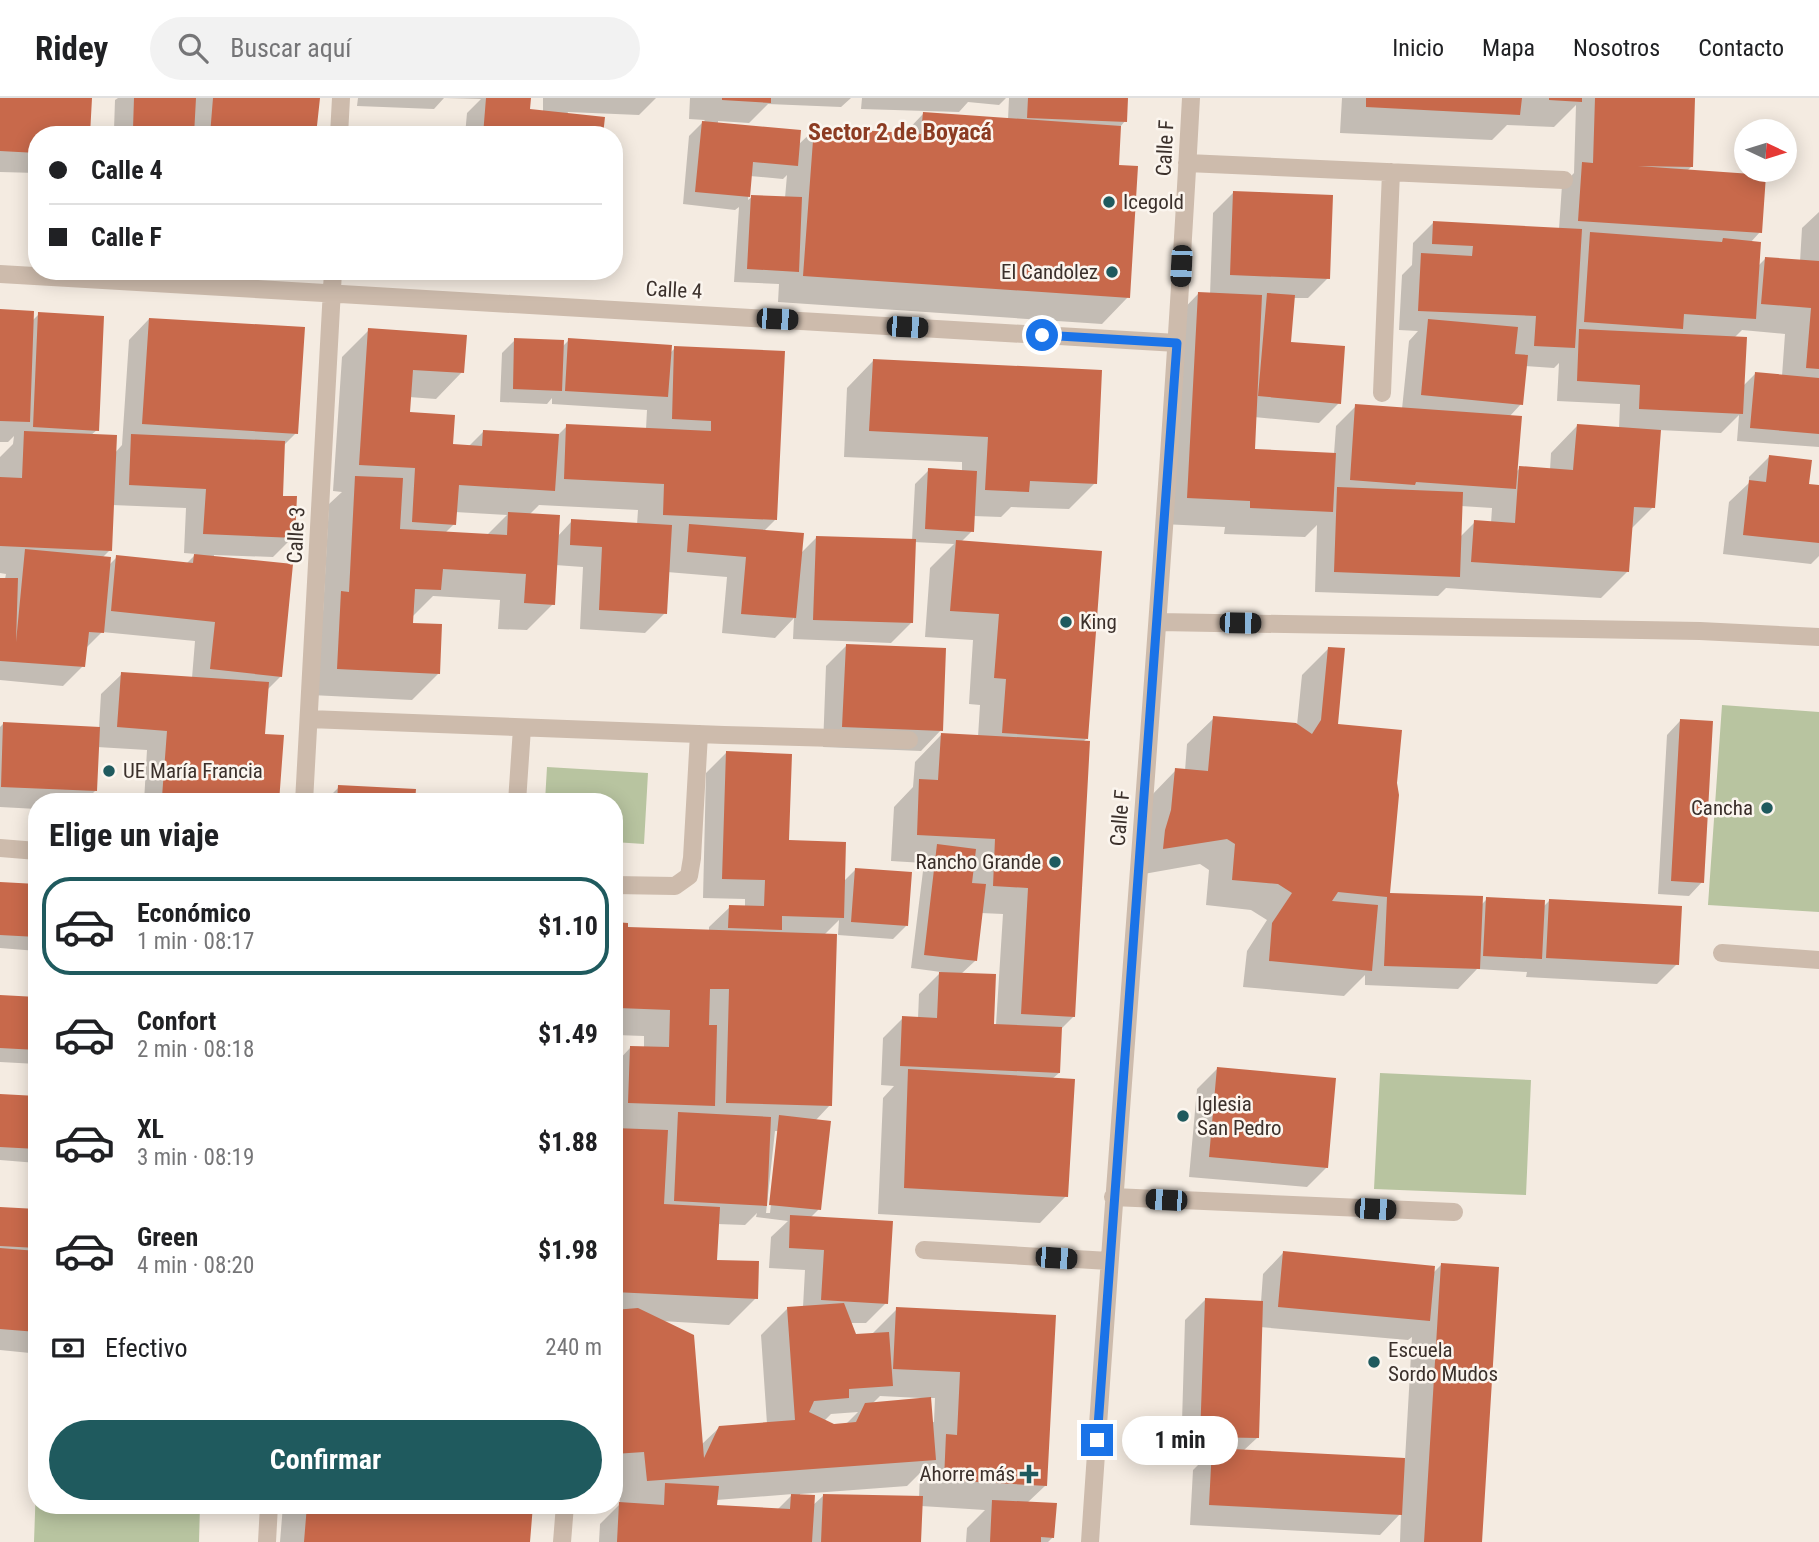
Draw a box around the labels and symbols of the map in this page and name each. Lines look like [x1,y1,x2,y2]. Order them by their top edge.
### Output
district label: Sector 2 de Boyacá [808,118,992,146]
street label: Calle F [1152,119,1178,177]
north arrow [1734,119,1797,182]
place label: Icegold [1123,190,1184,214]
marker: Icegold [1101,194,1117,210]
car [1170,244,1193,288]
place label: El Candolez [1001,260,1098,284]
marker: El Candolez [1104,264,1120,280]
street label: Calle 4 [645,277,703,303]
car [756,307,799,331]
car [886,315,929,339]
route start [1026,319,1058,351]
street label: Calle 3 [283,506,309,564]
place label: King [1080,610,1117,634]
car [1219,612,1262,634]
marker: King [1058,614,1074,630]
place label: UE María Francia [123,759,263,783]
marker: UE María Francia [101,763,117,779]
street label: Calle F [1106,789,1134,847]
place label: Cancha [1691,796,1753,820]
marker: Cancha [1759,800,1775,816]
place label: Rancho Grande [916,850,1041,874]
marker: Rancho Grande [1047,854,1063,870]
place label: Iglesia San Pedro [1197,1092,1281,1140]
marker: Iglesia San Pedro [1175,1108,1191,1124]
car [1145,1188,1188,1212]
car [1354,1197,1397,1221]
car [1035,1246,1078,1270]
place label: Escuela Sordo Mudos [1388,1338,1498,1386]
marker: Escuela Sordo Mudos [1366,1354,1382,1370]
callout: 1 min [1122,1416,1237,1464]
route end [1081,1424,1113,1456]
place label: Ahorre más [919,1462,1015,1486]
marker: Ahorre más [1021,1466,1037,1482]

